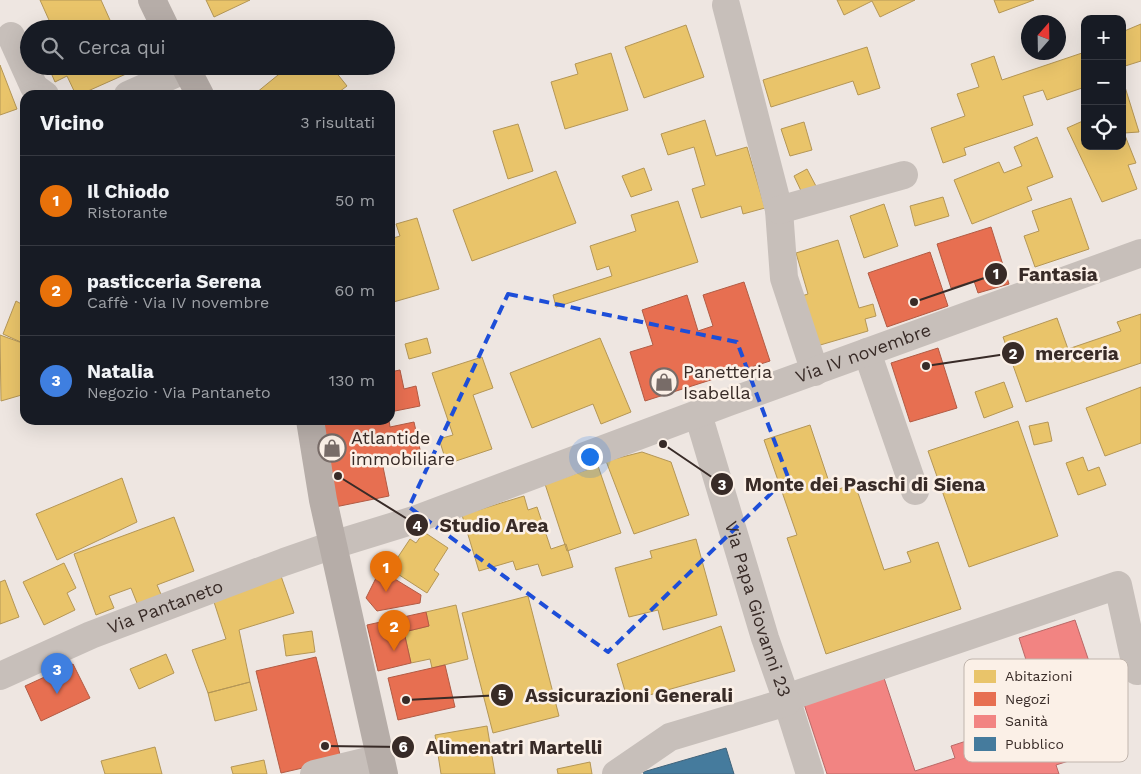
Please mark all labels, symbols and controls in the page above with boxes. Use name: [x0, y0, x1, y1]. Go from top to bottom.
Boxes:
north arrow: [1021, 15, 1066, 60]
map controls: [1081, 15, 1126, 150]
button: +: [1081, 15, 1126, 60]
search box: [20, 20, 395, 75]
icon: search: [38, 34, 66, 62]
text: Cerca qui: [78, 36, 166, 59]
button: −: [1081, 60, 1126, 105]
button: locate: [1081, 105, 1126, 150]
text: Vicino: [40, 110, 104, 135]
text: 3 risultati: [300, 113, 375, 132]
text: Il Chiodo: [87, 180, 169, 203]
text: 1: [53, 191, 59, 210]
text: 50 m: [335, 191, 375, 210]
text: Ristorante: [87, 203, 168, 222]
callout: Fantasia: [983, 257, 1108, 291]
text: Fantasia: [1018, 263, 1098, 286]
text: 1: [993, 265, 999, 283]
text: pasticceria Serena: [87, 270, 261, 293]
text: 2: [51, 281, 61, 300]
text: 60 m: [335, 281, 375, 300]
text: Caffè · Via IV novembre: [87, 293, 269, 312]
street label: Via IV novembre: [793, 319, 934, 387]
callout: merceria: [1000, 336, 1129, 370]
text: merceria: [1035, 342, 1119, 365]
text: 2: [1009, 345, 1018, 363]
text: Natalia: [87, 360, 154, 383]
place label: Panetteria Isabella: [683, 361, 772, 403]
shop icon: Panetteria Isabella: [649, 367, 679, 397]
text: 3: [51, 371, 61, 390]
text: 130 m: [329, 371, 375, 390]
text: Negozio · Via Pantaneto: [87, 383, 271, 402]
place label: Atlantide immobiliare: [351, 427, 455, 469]
shop icon: Atlantide immobiliare: [317, 433, 347, 463]
your location: [577, 444, 603, 470]
callout: Monte dei Paschi di Siena: [710, 467, 995, 501]
text: Monte dei Paschi di Siena: [745, 473, 985, 496]
text: 3: [718, 476, 727, 494]
callout: Studio Area: [404, 508, 559, 542]
text: Studio Area: [439, 514, 549, 537]
text: 4: [412, 517, 422, 535]
street label: Via Papa Giovanni 23: [721, 519, 796, 700]
pin: 1: [370, 551, 402, 592]
street label: Via Pantaneto: [104, 575, 226, 638]
pin: 2: [378, 610, 410, 651]
pin: 3: [41, 653, 73, 694]
legend: [964, 659, 1128, 762]
text: Abitazioni: [1005, 668, 1073, 684]
callout: Assicurazioni Generali: [490, 678, 743, 712]
text: Assicurazioni Generali: [525, 684, 733, 707]
text: 5: [498, 686, 507, 704]
text: Negozi: [1005, 691, 1050, 707]
text: Sanità: [1005, 713, 1048, 729]
callout: Alimenatri Martelli: [391, 730, 612, 764]
text: Alimenatri Martelli: [426, 736, 602, 759]
text: Pubblico: [1005, 736, 1064, 752]
text: 6: [398, 738, 408, 756]

